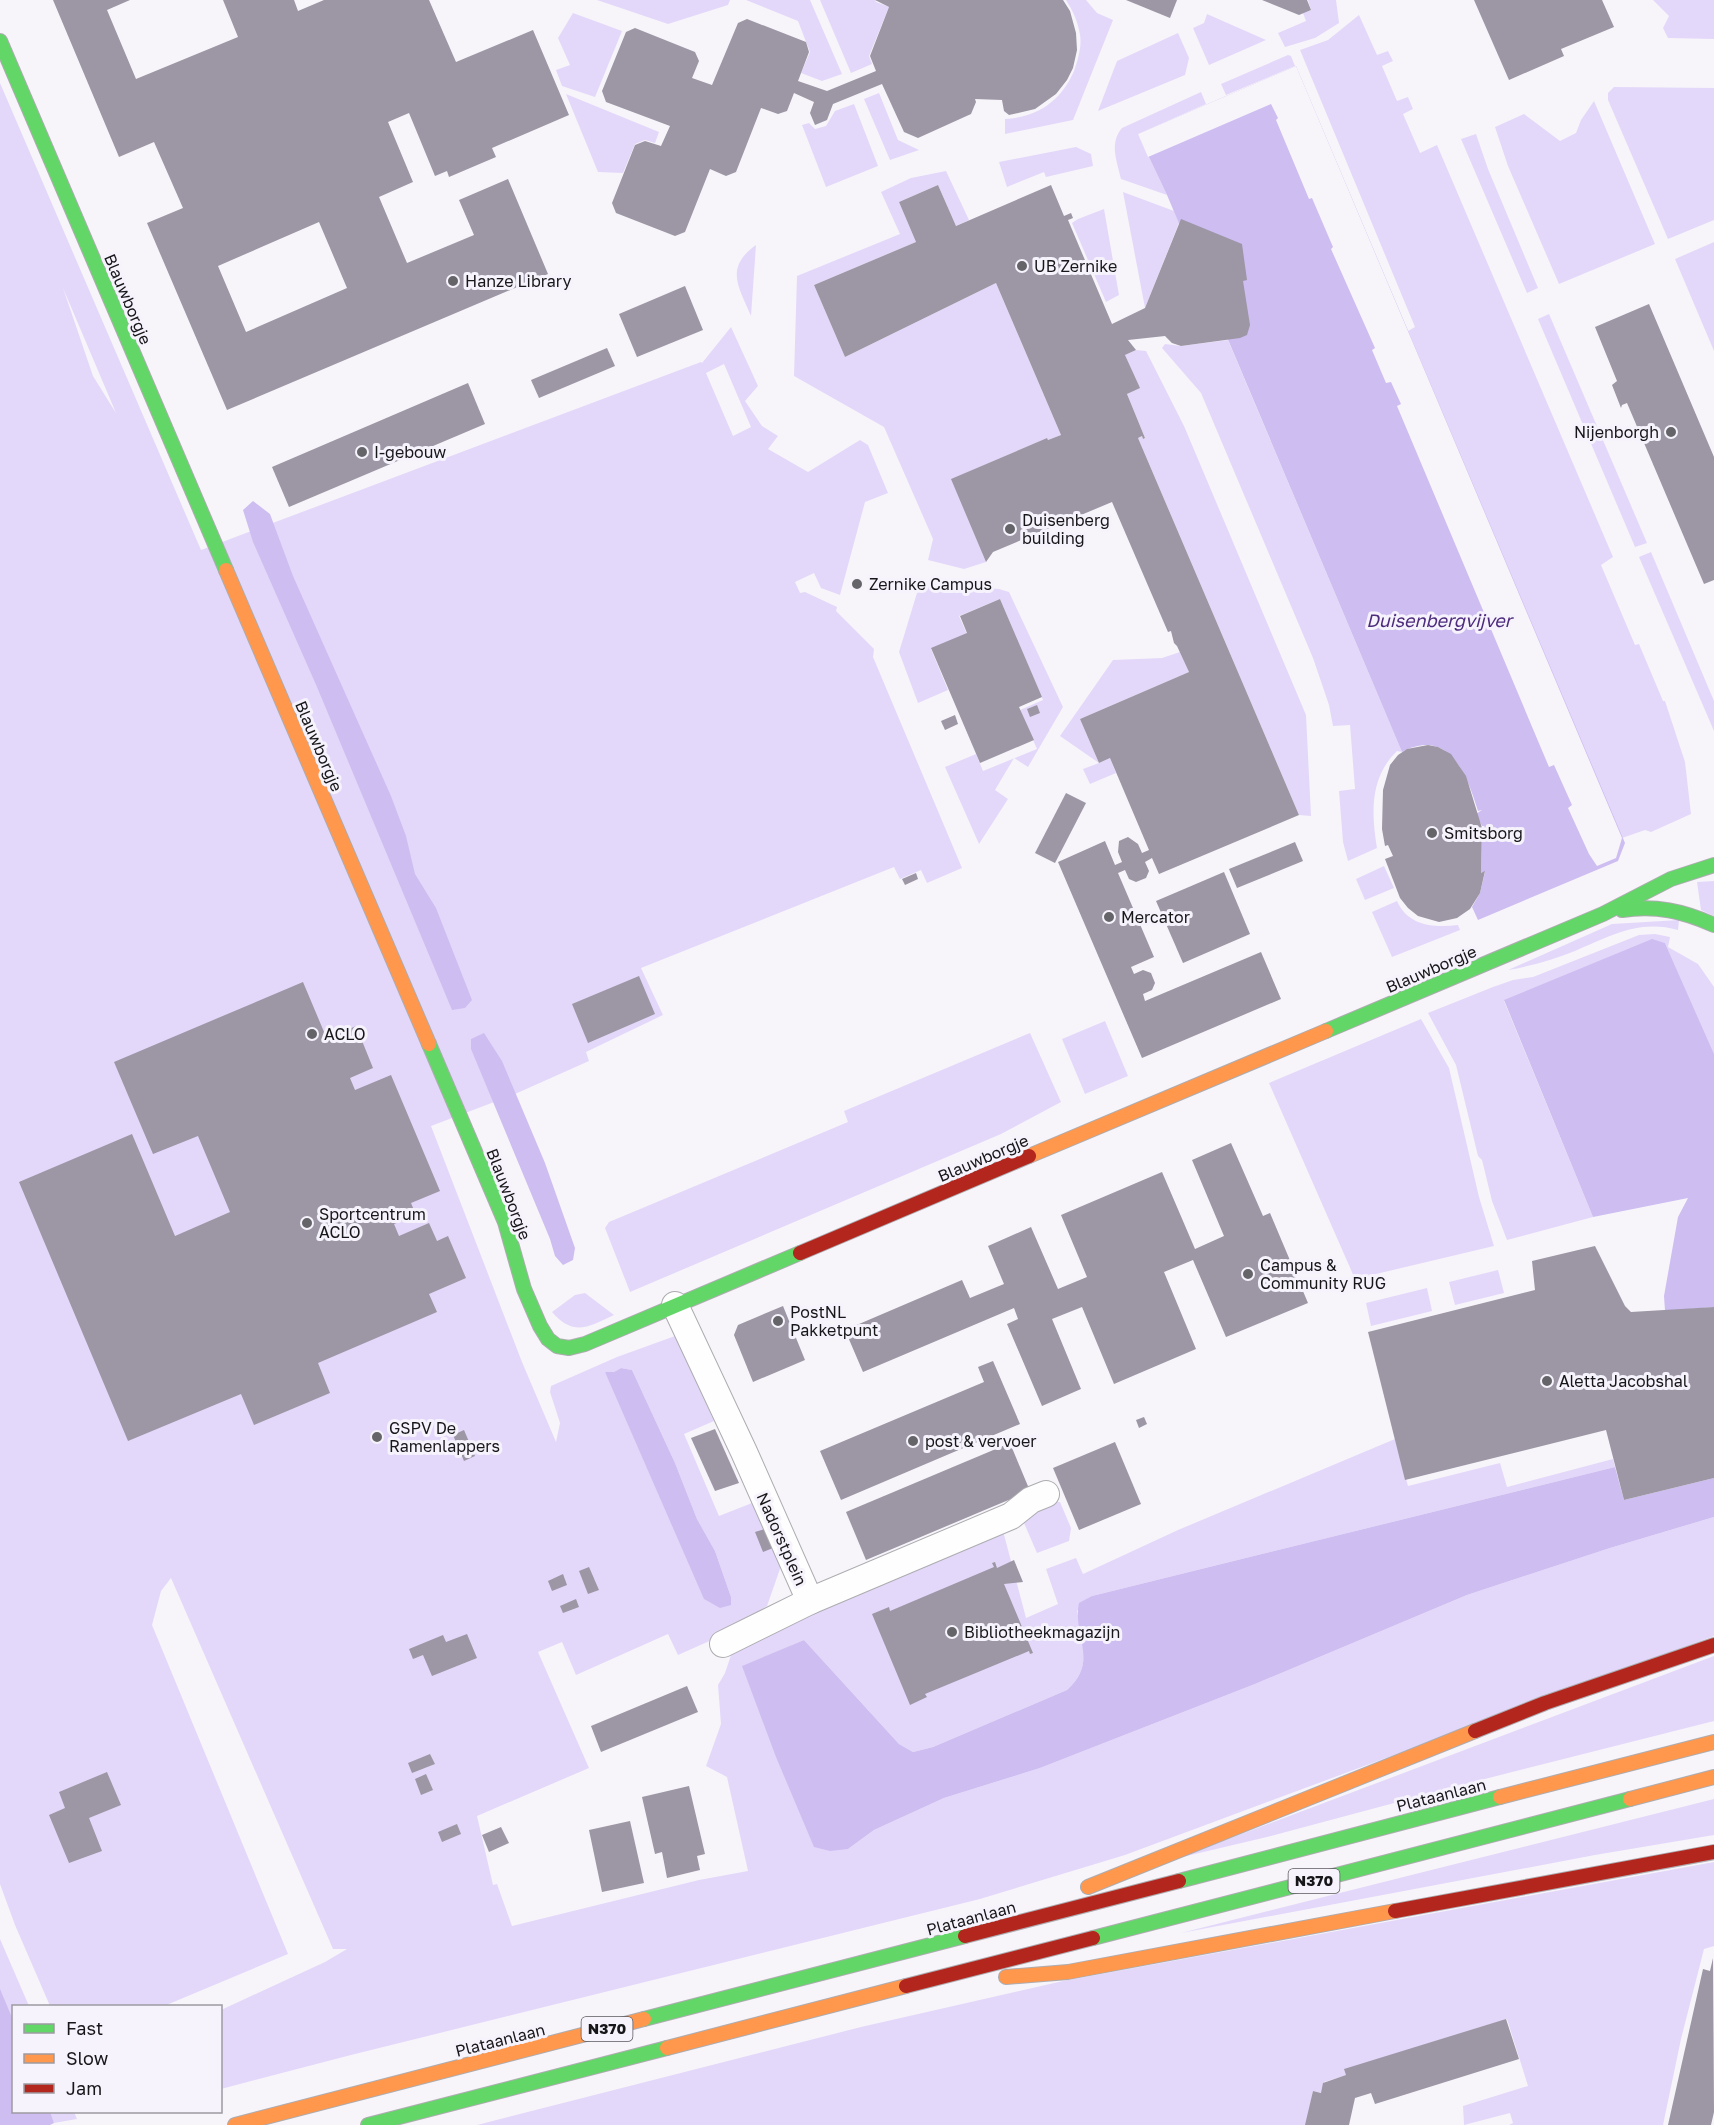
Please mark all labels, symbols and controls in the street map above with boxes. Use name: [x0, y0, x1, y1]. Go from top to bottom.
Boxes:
street label: Blauwborgje: [100, 251, 156, 347]
place label: UB Zernike: [1034, 256, 1117, 276]
marker: UB Zernike: [1015, 259, 1029, 273]
place label: Hanze Library: [465, 271, 572, 291]
marker: Hanze Library: [446, 274, 460, 288]
place label: Nijenborgh: [1574, 422, 1659, 442]
marker: Nijenborgh: [1664, 425, 1678, 439]
place label: I-gebouw: [374, 442, 446, 462]
marker: I-gebouw: [355, 445, 369, 459]
place label: Duisenberg building: [1022, 510, 1110, 548]
marker: Duisenberg building: [1003, 522, 1017, 536]
place label: Zernike Campus: [869, 574, 992, 594]
marker: Zernike Campus: [850, 577, 864, 591]
water label: Duisenbergvijver: [1366, 609, 1515, 631]
street label: Blauwborgje: [291, 698, 347, 794]
place label: Smitsborg: [1444, 823, 1523, 843]
marker: Smitsborg: [1425, 826, 1439, 840]
place label: Mercator: [1121, 907, 1190, 927]
marker: Mercator: [1102, 910, 1116, 924]
street label: Blauwborgje: [1383, 941, 1479, 997]
place label: ACLO: [324, 1024, 366, 1044]
marker: ACLO: [305, 1027, 319, 1041]
street label: Blauwborgje: [935, 1130, 1031, 1186]
street label: Blauwborgje: [482, 1145, 536, 1243]
place label: Sportcentrum ACLO: [319, 1204, 426, 1242]
marker: Sportcentrum ACLO: [300, 1216, 314, 1230]
place label: Campus & Community RUG: [1260, 1255, 1386, 1293]
marker: Campus & Community RUG: [1241, 1267, 1255, 1281]
place label: PostNL Pakketpunt: [790, 1302, 878, 1340]
marker: PostNL Pakketpunt: [771, 1314, 785, 1328]
place label: Aletta Jacobshal: [1559, 1371, 1688, 1391]
marker: Aletta Jacobshal: [1540, 1374, 1554, 1388]
place label: GSPV De Ramenlappers: [389, 1418, 500, 1456]
marker: GSPV De Ramenlappers: [370, 1430, 384, 1444]
place label: post & vervoer: [925, 1431, 1036, 1451]
marker: post & vervoer: [906, 1434, 920, 1448]
street label: Nadorstplein: [753, 1489, 811, 1589]
place label: Bibliotheekmagazijn: [964, 1622, 1120, 1642]
marker: Bibliotheekmagazijn: [945, 1625, 959, 1639]
street label: Plataanlaan: [1394, 1774, 1488, 1816]
road number: N370: [1288, 1869, 1340, 1893]
street label: Plataanlaan: [924, 1896, 1018, 1940]
legend: [12, 2005, 222, 2113]
text: Fast: [66, 2017, 103, 2039]
road number: N370: [582, 2017, 632, 2041]
street label: Plataanlaan: [453, 2019, 547, 2061]
text: Slow: [66, 2047, 109, 2069]
text: Jam: [66, 2077, 102, 2099]

